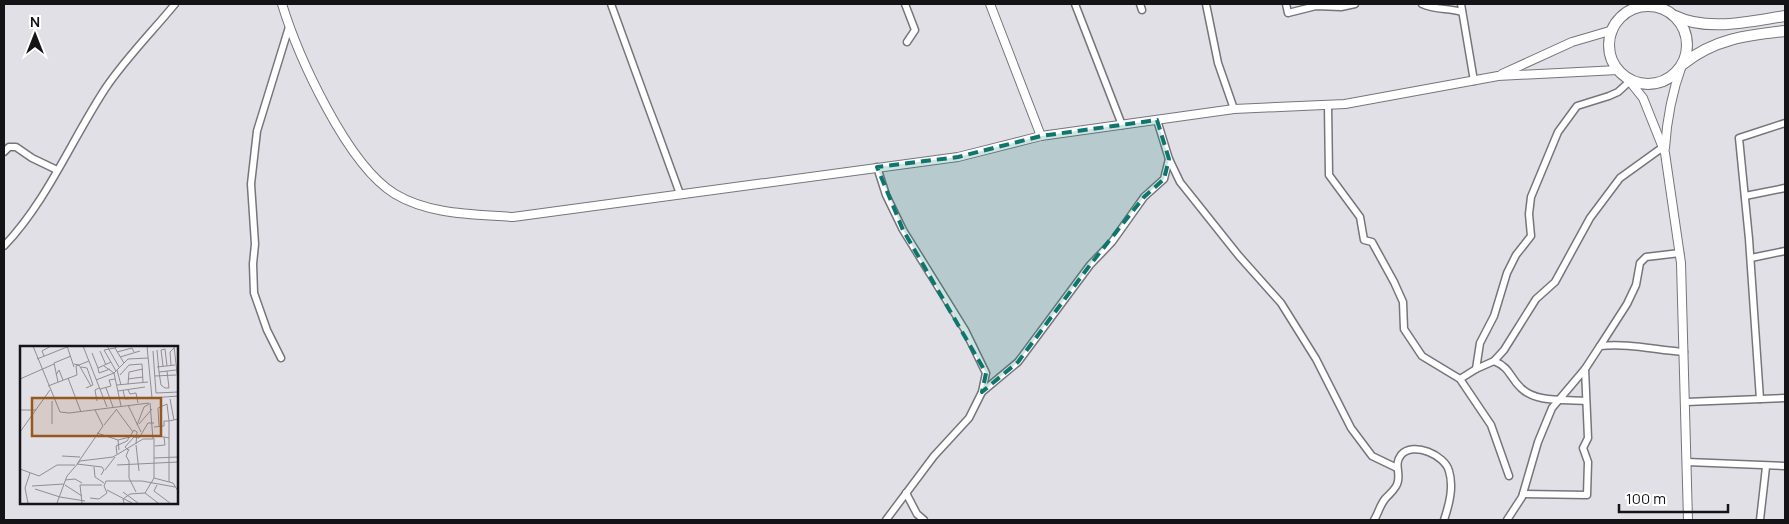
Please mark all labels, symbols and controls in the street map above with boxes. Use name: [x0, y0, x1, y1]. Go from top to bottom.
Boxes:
north arrow: [10, 10, 60, 60]
text: N: [30, 12, 40, 31]
inset map: [20, 346, 178, 504]
scale bar: [1619, 482, 1728, 514]
text: 100 m: [1626, 488, 1666, 509]

